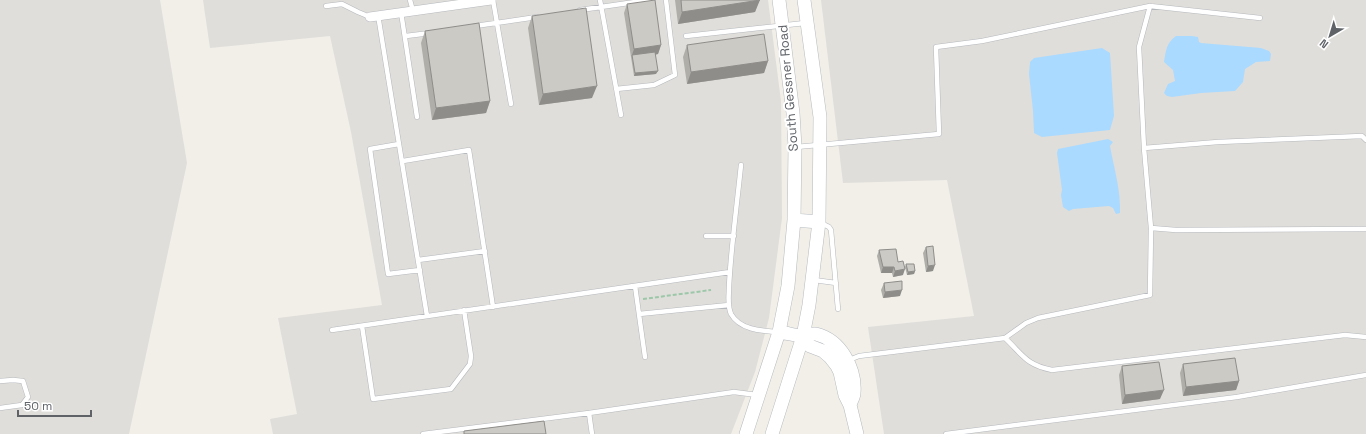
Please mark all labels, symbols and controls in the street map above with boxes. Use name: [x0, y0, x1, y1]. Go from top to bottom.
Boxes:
north arrow: [1310, 16, 1350, 56]
street label: South Gessner Road: [774, 24, 802, 152]
text: N: [1317, 36, 1331, 52]
scale bar: [18, 392, 91, 418]
text: 50 m: [24, 398, 52, 414]

